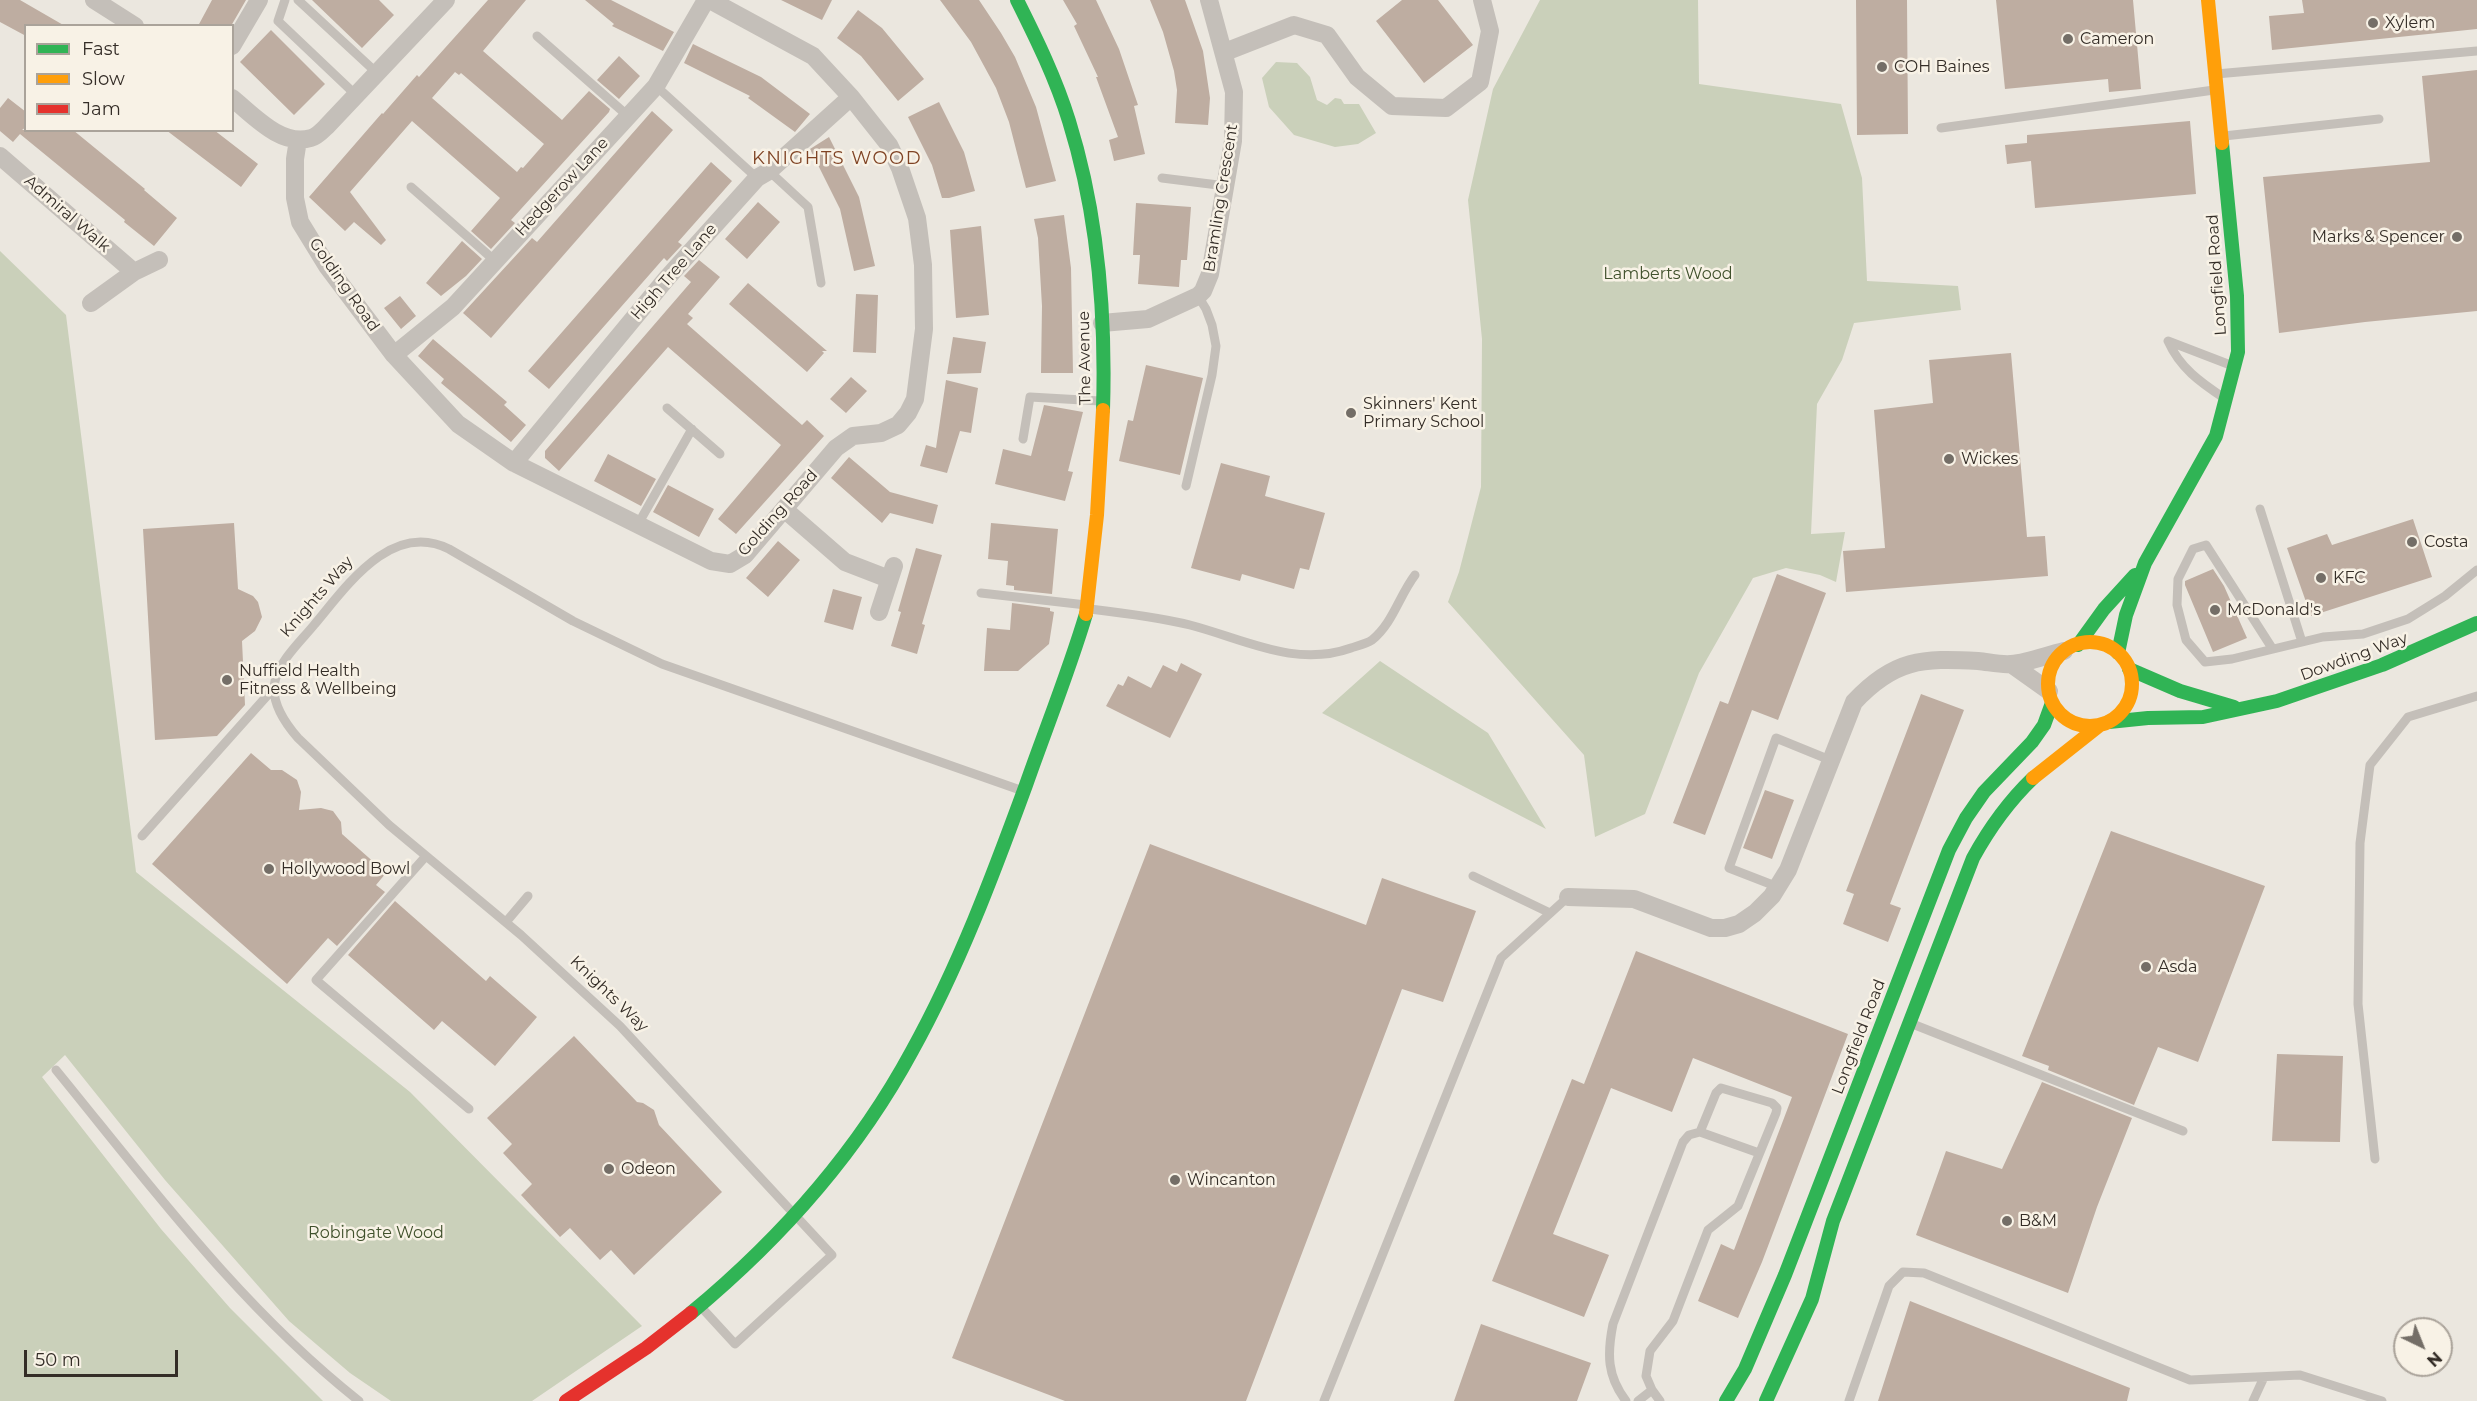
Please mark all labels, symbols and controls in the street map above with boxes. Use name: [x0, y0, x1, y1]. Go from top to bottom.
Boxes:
place label: Xylem: [2385, 13, 2435, 33]
marker: Xylem: [2366, 16, 2380, 30]
legend: [24, 24, 234, 132]
place label: Cameron: [2080, 29, 2154, 49]
marker: Cameron: [2061, 32, 2075, 46]
text: Fast: [82, 38, 120, 60]
place label: COH Baines: [1894, 57, 1990, 77]
marker: COH Baines: [1875, 60, 1889, 74]
text: Slow: [82, 68, 125, 90]
text: Jam: [82, 98, 121, 120]
street label: Bramling Crescent: [1200, 123, 1242, 273]
street label: Hedgerow Lane: [511, 134, 613, 240]
district label: KNIGHTS WOOD: [752, 148, 922, 170]
street label: Admiral Walk: [20, 172, 114, 256]
street label: Longfield Road: [2203, 214, 2231, 336]
street label: High Tree Lane: [627, 220, 721, 324]
place label: Marks & Spencer: [2312, 227, 2445, 247]
marker: Marks & Spencer: [2450, 230, 2464, 244]
street label: Golding Road: [305, 235, 383, 335]
park label: Lamberts Wood: [1603, 264, 1733, 284]
street label: The Avenue: [1075, 311, 1095, 405]
place label: Skinners' Kent Primary School: [1363, 394, 1484, 432]
marker: Skinners' Kent Primary School: [1344, 406, 1358, 420]
place label: Wickes: [1961, 449, 2018, 469]
marker: Wickes: [1942, 452, 1956, 466]
street label: Golding Road: [734, 466, 822, 560]
place label: Costa: [2424, 532, 2468, 552]
marker: Costa: [2405, 535, 2419, 549]
street label: Knights Way: [277, 552, 357, 642]
place label: KFC: [2333, 568, 2366, 588]
marker: KFC: [2314, 571, 2328, 585]
place label: McDonald's: [2227, 600, 2321, 620]
marker: McDonald's: [2208, 603, 2222, 617]
street label: Dowding Way: [2298, 629, 2410, 685]
place label: Nuffield Health Fitness & Wellbeing: [239, 661, 397, 699]
marker: Nuffield Health Fitness & Wellbeing: [220, 673, 234, 687]
place label: Hollywood Bowl: [281, 859, 410, 879]
marker: Hollywood Bowl: [262, 862, 276, 876]
street label: Knights Way: [566, 952, 652, 1036]
place label: Asda: [2158, 957, 2197, 977]
marker: Asda: [2139, 960, 2153, 974]
street label: Longfield Road: [1828, 977, 1890, 1097]
place label: Odeon: [621, 1159, 676, 1179]
marker: Odeon: [602, 1162, 616, 1176]
place label: Wincanton: [1187, 1170, 1276, 1190]
marker: Wincanton: [1168, 1173, 1182, 1187]
place label: B&M: [2019, 1211, 2057, 1231]
marker: B&M: [2000, 1214, 2014, 1228]
park label: Robingate Wood: [308, 1223, 444, 1243]
north arrow: [2393, 1317, 2453, 1377]
scale bar: [27, 1338, 182, 1376]
text: N: [2423, 1348, 2445, 1370]
text: 50 m: [35, 1349, 81, 1371]

